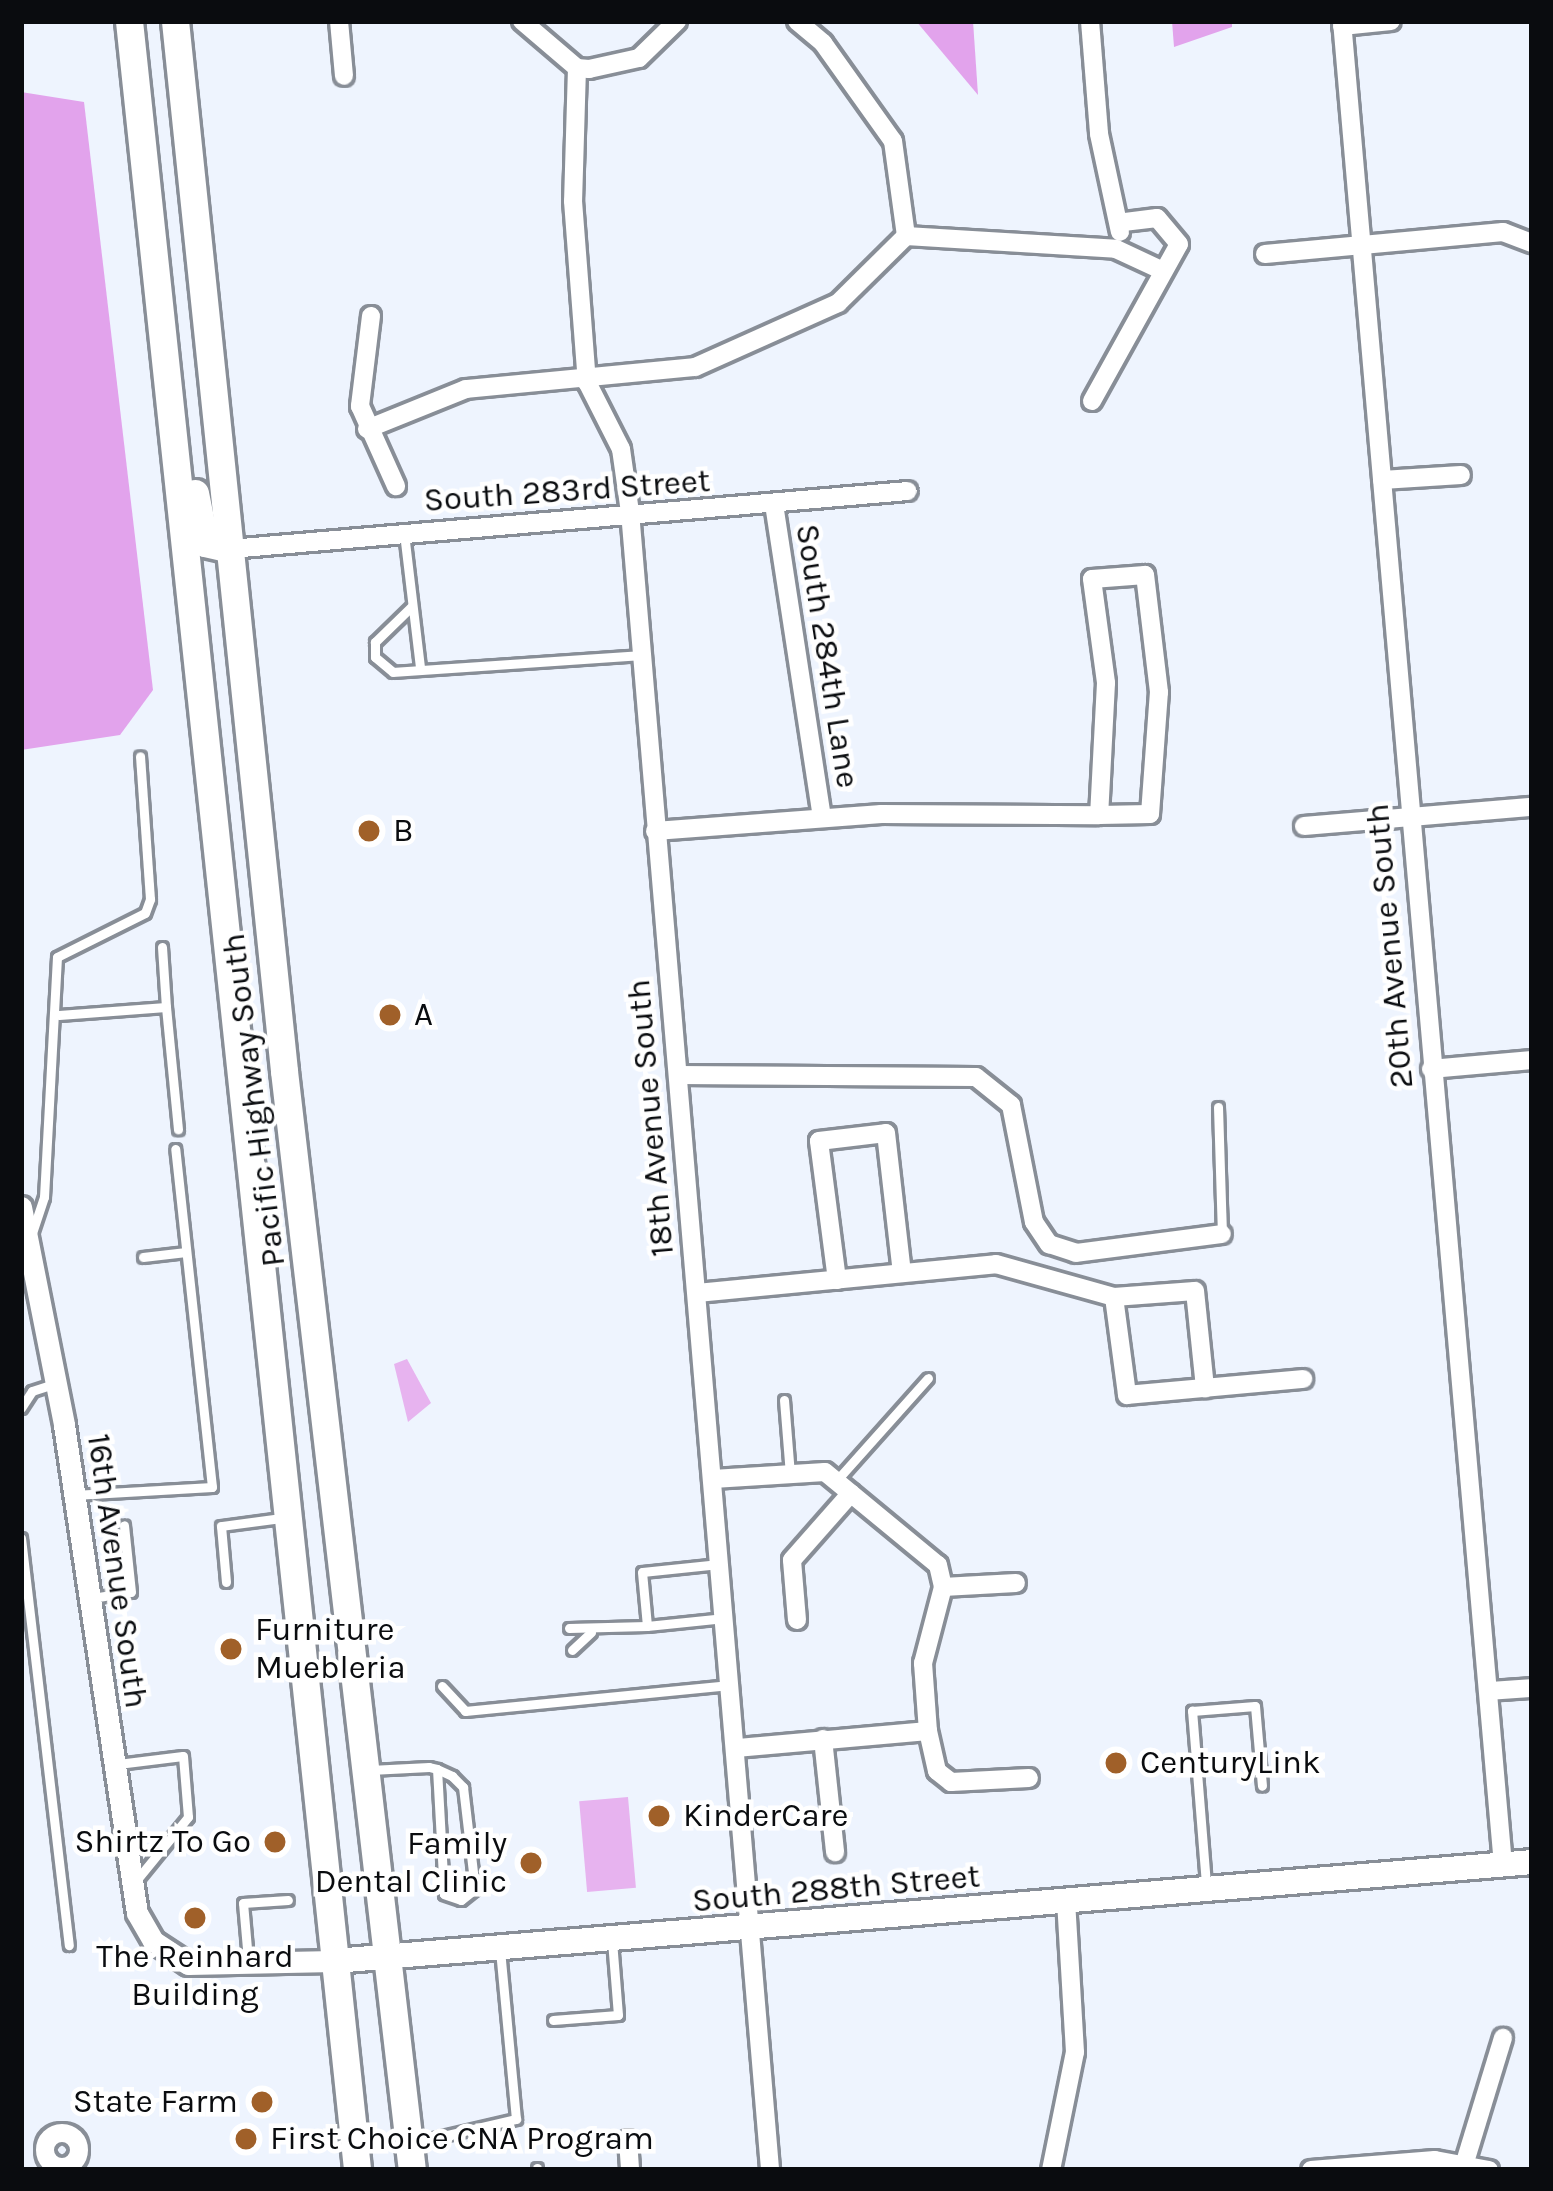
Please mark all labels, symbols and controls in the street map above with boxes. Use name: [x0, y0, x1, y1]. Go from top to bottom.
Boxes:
street label: South 283rd Street: [423, 461, 711, 521]
street label: South 284th Lane: [787, 521, 867, 791]
street label: 20th Avenue South: [1358, 802, 1422, 1090]
place label: B: [393, 811, 414, 851]
marker: B: [356, 818, 382, 844]
street label: Pacific Highway South: [214, 931, 294, 1269]
street label: 18th Avenue South: [619, 978, 683, 1258]
place label: A: [414, 995, 433, 1035]
marker: A: [377, 1002, 403, 1028]
street label: 16th Avenue South: [78, 1431, 156, 1711]
place label: Furniture Muebleria: [255, 1610, 406, 1688]
marker: Furniture Muebleria: [218, 1636, 244, 1662]
place label: CenturyLink: [1140, 1743, 1321, 1783]
marker: CenturyLink: [1103, 1750, 1129, 1776]
place label: KinderCare: [683, 1796, 848, 1836]
marker: KinderCare: [646, 1803, 672, 1829]
place label: Shirtz To Go: [74, 1822, 251, 1862]
place label: Family Dental Clinic: [315, 1824, 507, 1902]
marker: Shirtz To Go: [262, 1829, 288, 1855]
marker: Family Dental Clinic: [518, 1850, 544, 1876]
street label: South 288th Street: [691, 1857, 981, 1921]
marker: The Reinhard Building: [182, 1905, 208, 1931]
place label: The Reinhard Building: [96, 1937, 294, 2015]
place label: State Farm: [73, 2082, 238, 2122]
marker: State Farm: [249, 2089, 275, 2115]
place label: First Choice CNA Program: [270, 2119, 654, 2159]
marker: First Choice CNA Program: [233, 2126, 259, 2152]

